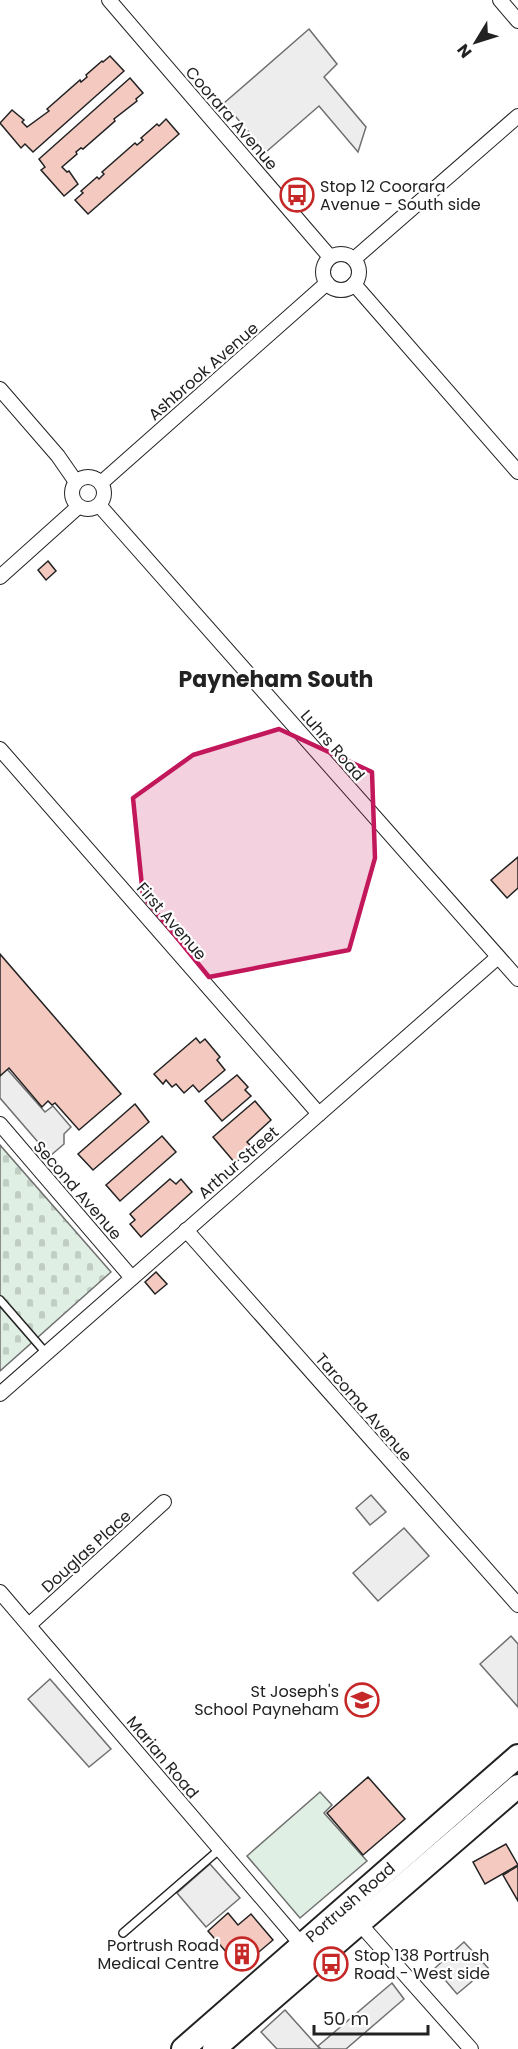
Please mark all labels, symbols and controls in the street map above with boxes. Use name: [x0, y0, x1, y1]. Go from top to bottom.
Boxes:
north arrow: [446, 12, 506, 72]
text: N: [452, 39, 477, 63]
street label: Coorara Avenue: [180, 61, 283, 175]
place label: Stop 12 Coorara Avenue - South side: [320, 175, 481, 216]
bus stop icon: Stop 12 Coorara Avenue - South side: [279, 177, 315, 213]
street label: Ashbrook Avenue: [143, 317, 263, 426]
district label: Payneham South: [179, 664, 373, 695]
street label: Luhrs Road: [295, 705, 370, 786]
street label: First Avenue: [131, 877, 212, 965]
street label: Arthur Street: [193, 1121, 284, 1204]
street label: Second Avenue: [28, 1136, 127, 1245]
street label: Tarcoma Avenue: [310, 1348, 417, 1467]
street label: Douglas Place: [36, 1505, 136, 1598]
place label: St Joseph's School Payneham: [194, 1680, 339, 1721]
school or university icon: St Joseph's School Payneham: [344, 1682, 380, 1718]
street label: Marian Road: [121, 1711, 204, 1804]
street label: Portrush Road: [301, 1857, 400, 1948]
place label: Portrush Road Medical Centre: [98, 1934, 219, 1975]
building icon: Portrush Road Medical Centre: [224, 1936, 260, 1972]
place label: Stop 138 Portrush Road - West side: [354, 1944, 490, 1985]
bus stop icon: Stop 138 Portrush Road - West side: [313, 1946, 349, 1982]
scale bar: [314, 1998, 428, 2036]
text: 50 m: [323, 2006, 369, 2031]

